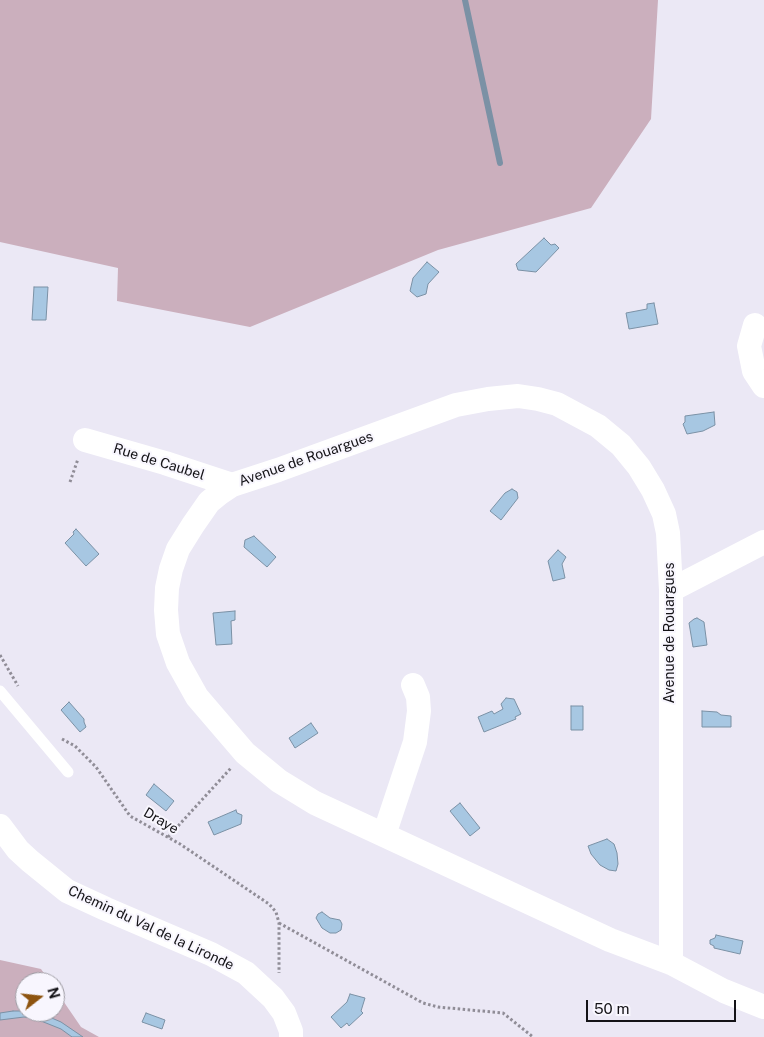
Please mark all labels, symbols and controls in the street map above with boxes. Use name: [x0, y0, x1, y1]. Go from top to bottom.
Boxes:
street label: Avenue de Rouargues: [237, 428, 375, 490]
street label: Rue de Caubel: [111, 440, 207, 484]
street label: Avenue de Rouargues: [662, 562, 678, 704]
street label: Draye: [140, 804, 182, 838]
street label: Chemin du Val de la Lironde: [65, 882, 237, 974]
north arrow: [15, 972, 65, 1022]
text: N: [44, 986, 63, 1001]
scale bar: [589, 990, 739, 1022]
text: 50 m: [594, 1000, 629, 1017]

